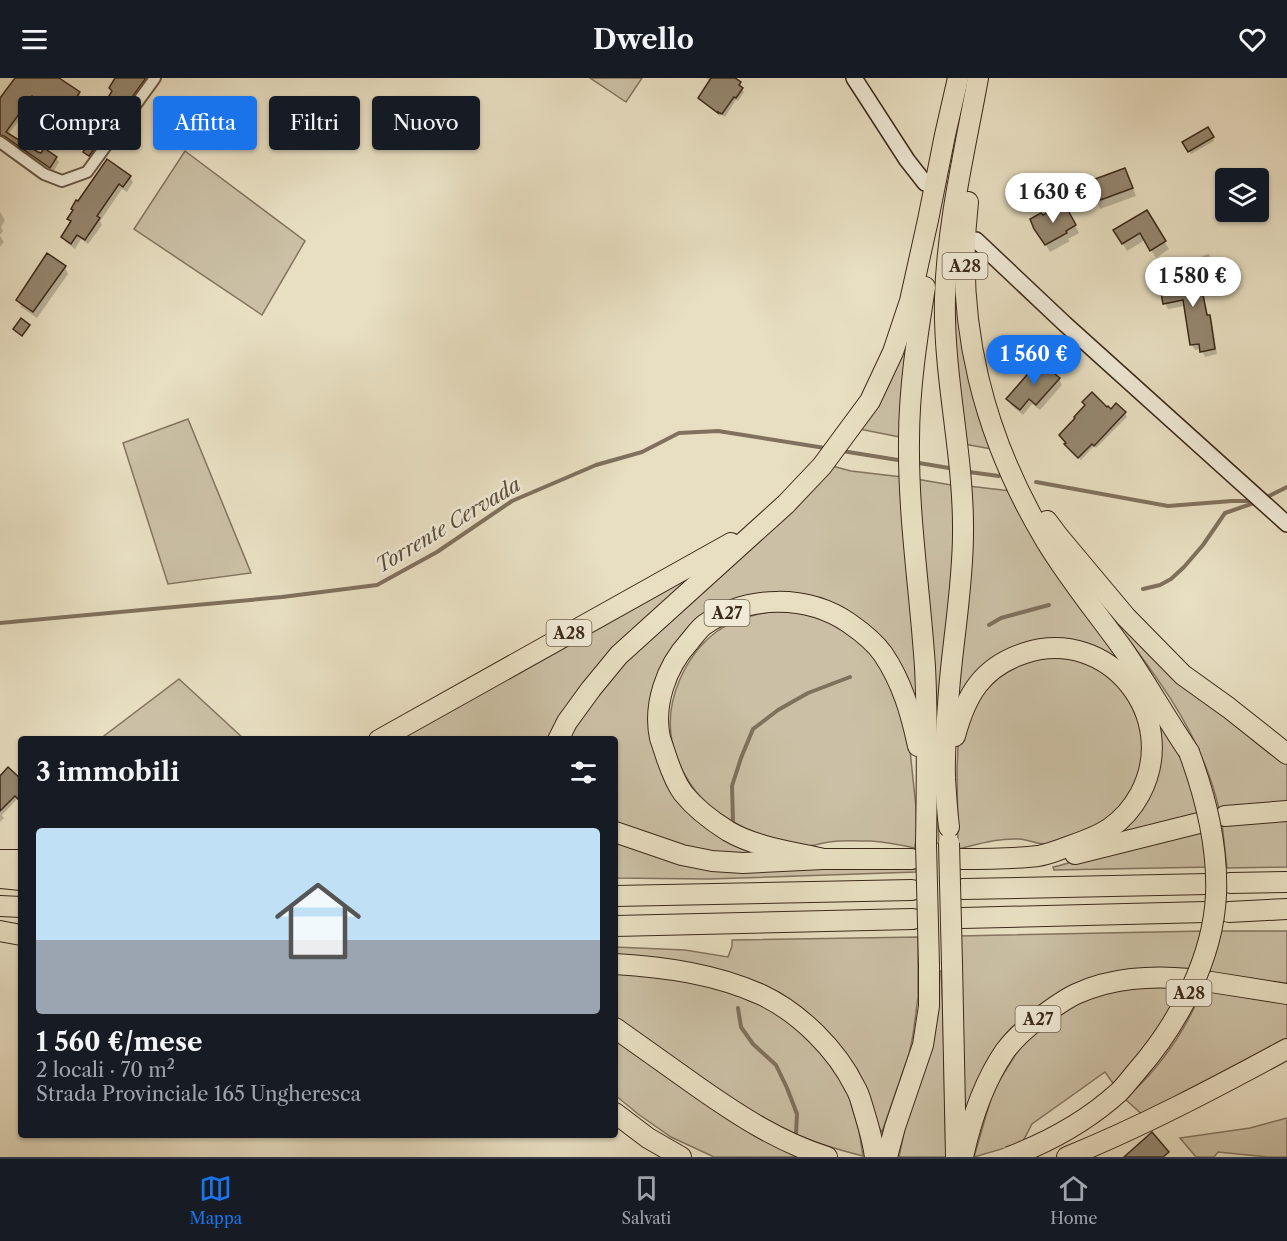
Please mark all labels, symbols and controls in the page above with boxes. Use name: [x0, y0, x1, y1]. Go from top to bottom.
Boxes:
icon: menu: [18, 23, 51, 56]
text: Dwello: [593, 23, 694, 56]
icon: heart: [1236, 23, 1269, 56]
chip: Compra: [18, 96, 141, 150]
chip: Affitta: [153, 96, 257, 150]
chip: Filtri: [269, 96, 360, 150]
chip: Nuovo: [372, 96, 480, 150]
map controls: [1215, 168, 1269, 222]
button: layers: [1215, 168, 1269, 222]
pin: 1 630 €: [998, 173, 1108, 224]
text: 1 630 €: [1019, 180, 1087, 204]
road number: A28: [942, 253, 988, 279]
pin: 1 580 €: [1138, 257, 1248, 308]
text: 1 580 €: [1159, 264, 1227, 288]
pin: 1 560 €: [979, 335, 1089, 386]
text: 1 560 €: [1000, 342, 1068, 366]
water label: Torrente Cervada: [371, 472, 525, 578]
road number: A27: [704, 600, 750, 626]
road number: A28: [546, 620, 592, 646]
text: 3 immobili: [36, 756, 179, 788]
icon: filters: [567, 756, 600, 789]
icon: home: [264, 867, 372, 975]
road number: A28: [1166, 980, 1212, 1006]
road number: A27: [1016, 1006, 1060, 1032]
text: 1 560 €/mese: [36, 1026, 202, 1058]
text: 2 locali · 70 m²: [36, 1058, 175, 1082]
text: Strada Provinciale 165 Ungheresca: [36, 1082, 361, 1106]
tab: Mappa: [190, 1172, 242, 1228]
tab: Salvati: [621, 1172, 671, 1228]
tab: Home: [1050, 1172, 1097, 1228]

